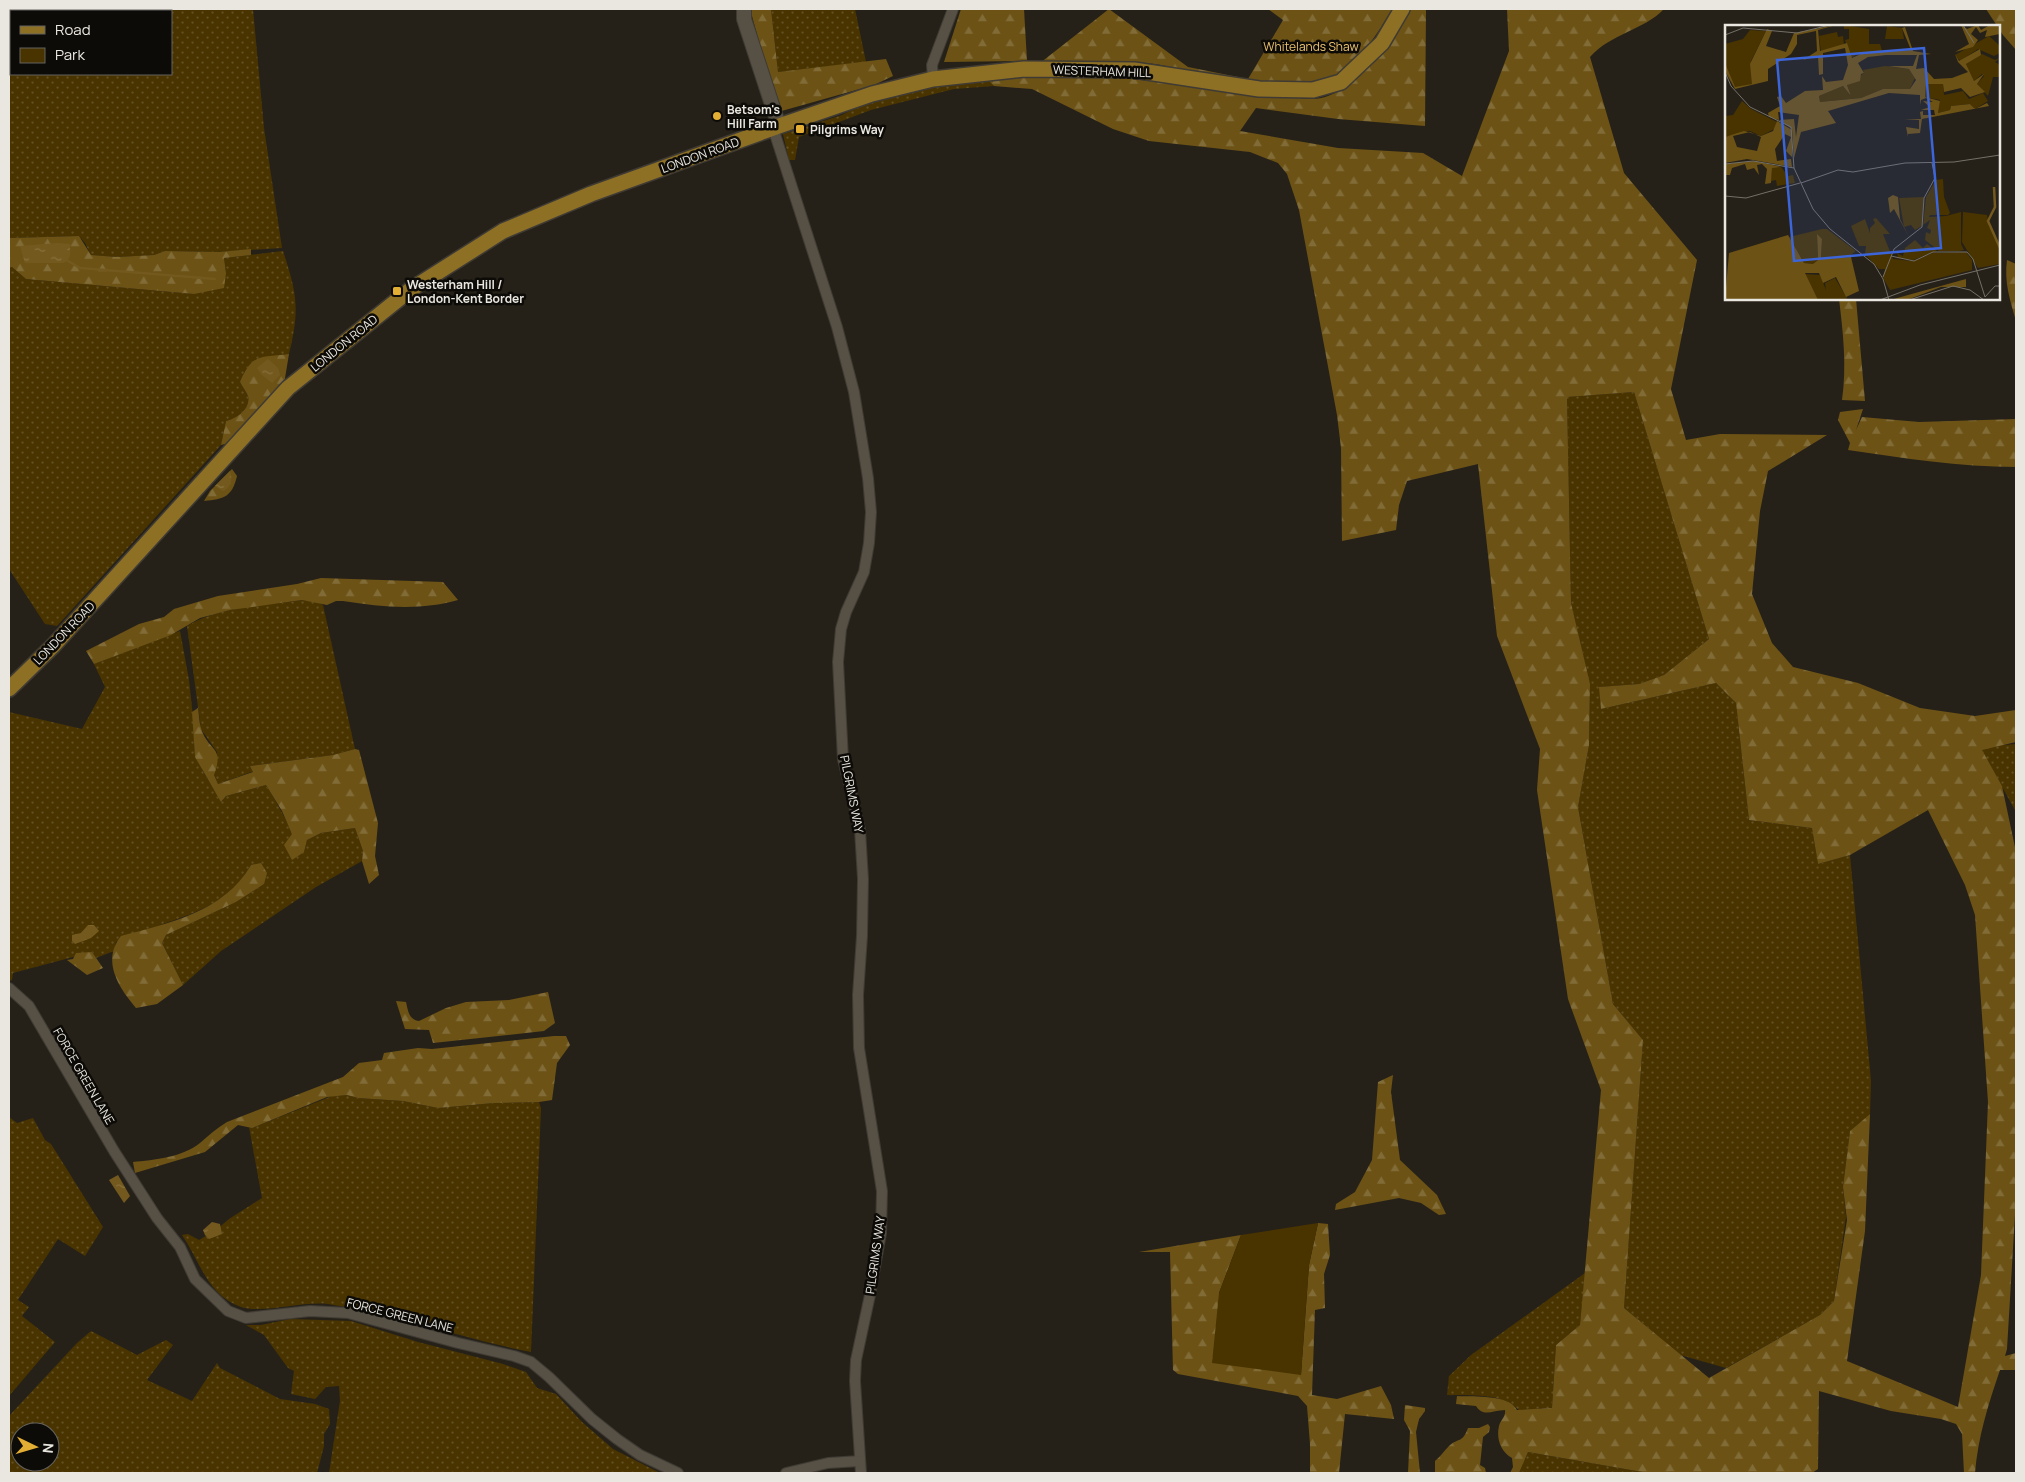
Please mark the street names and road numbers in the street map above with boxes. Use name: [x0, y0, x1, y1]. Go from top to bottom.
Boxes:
street label: WESTERHAM HILL: [1053, 61, 1151, 81]
street label: LONDON ROAD: [659, 133, 741, 177]
street label: LONDON ROAD: [307, 311, 381, 375]
street label: LONDON ROAD: [29, 598, 99, 668]
street label: PILGRIMS WAY: [836, 754, 868, 835]
street label: FORCE GREEN LANE: [49, 1025, 119, 1128]
street label: PILGRIMS WAY: [861, 1215, 889, 1295]
street label: FORCE GREEN LANE: [345, 1294, 455, 1336]

